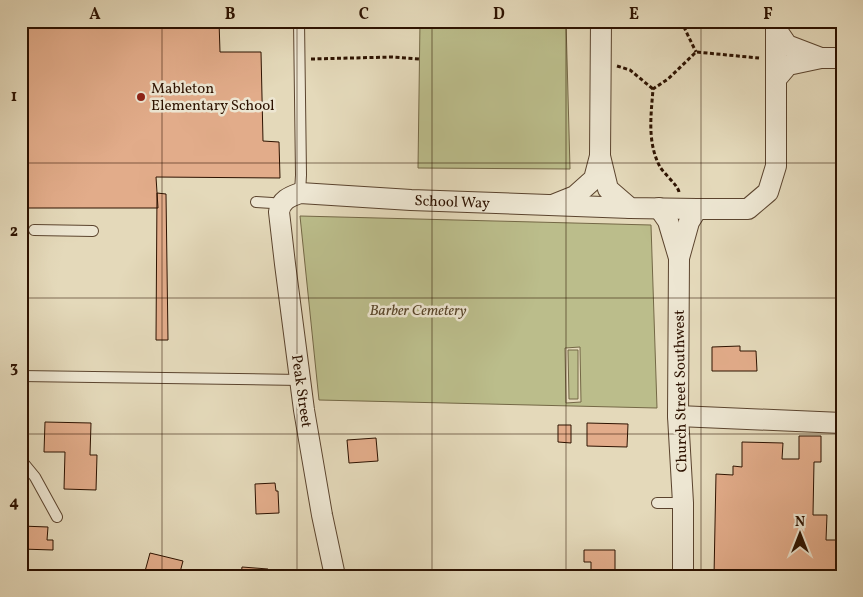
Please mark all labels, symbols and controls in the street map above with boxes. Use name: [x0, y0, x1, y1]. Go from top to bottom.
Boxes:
text: A: [89, 4, 101, 26]
text: B: [225, 4, 236, 26]
text: C: [359, 4, 369, 26]
text: D: [493, 4, 505, 26]
text: E: [629, 4, 639, 26]
text: F: [763, 4, 773, 26]
place label: Mableton Elementary School: [151, 79, 274, 117]
text: 1: [11, 86, 17, 108]
marker: Mableton Elementary School: [135, 91, 147, 103]
street label: School Way: [414, 191, 490, 215]
text: 2: [10, 221, 18, 243]
park label: Barber Cemetery: [370, 301, 467, 322]
street label: Church Street Southwest: [670, 309, 693, 472]
street label: Peak Street: [285, 353, 316, 429]
text: 3: [10, 357, 18, 379]
text: 4: [9, 492, 19, 514]
north arrow: [776, 510, 826, 560]
text: N: [795, 513, 805, 532]

